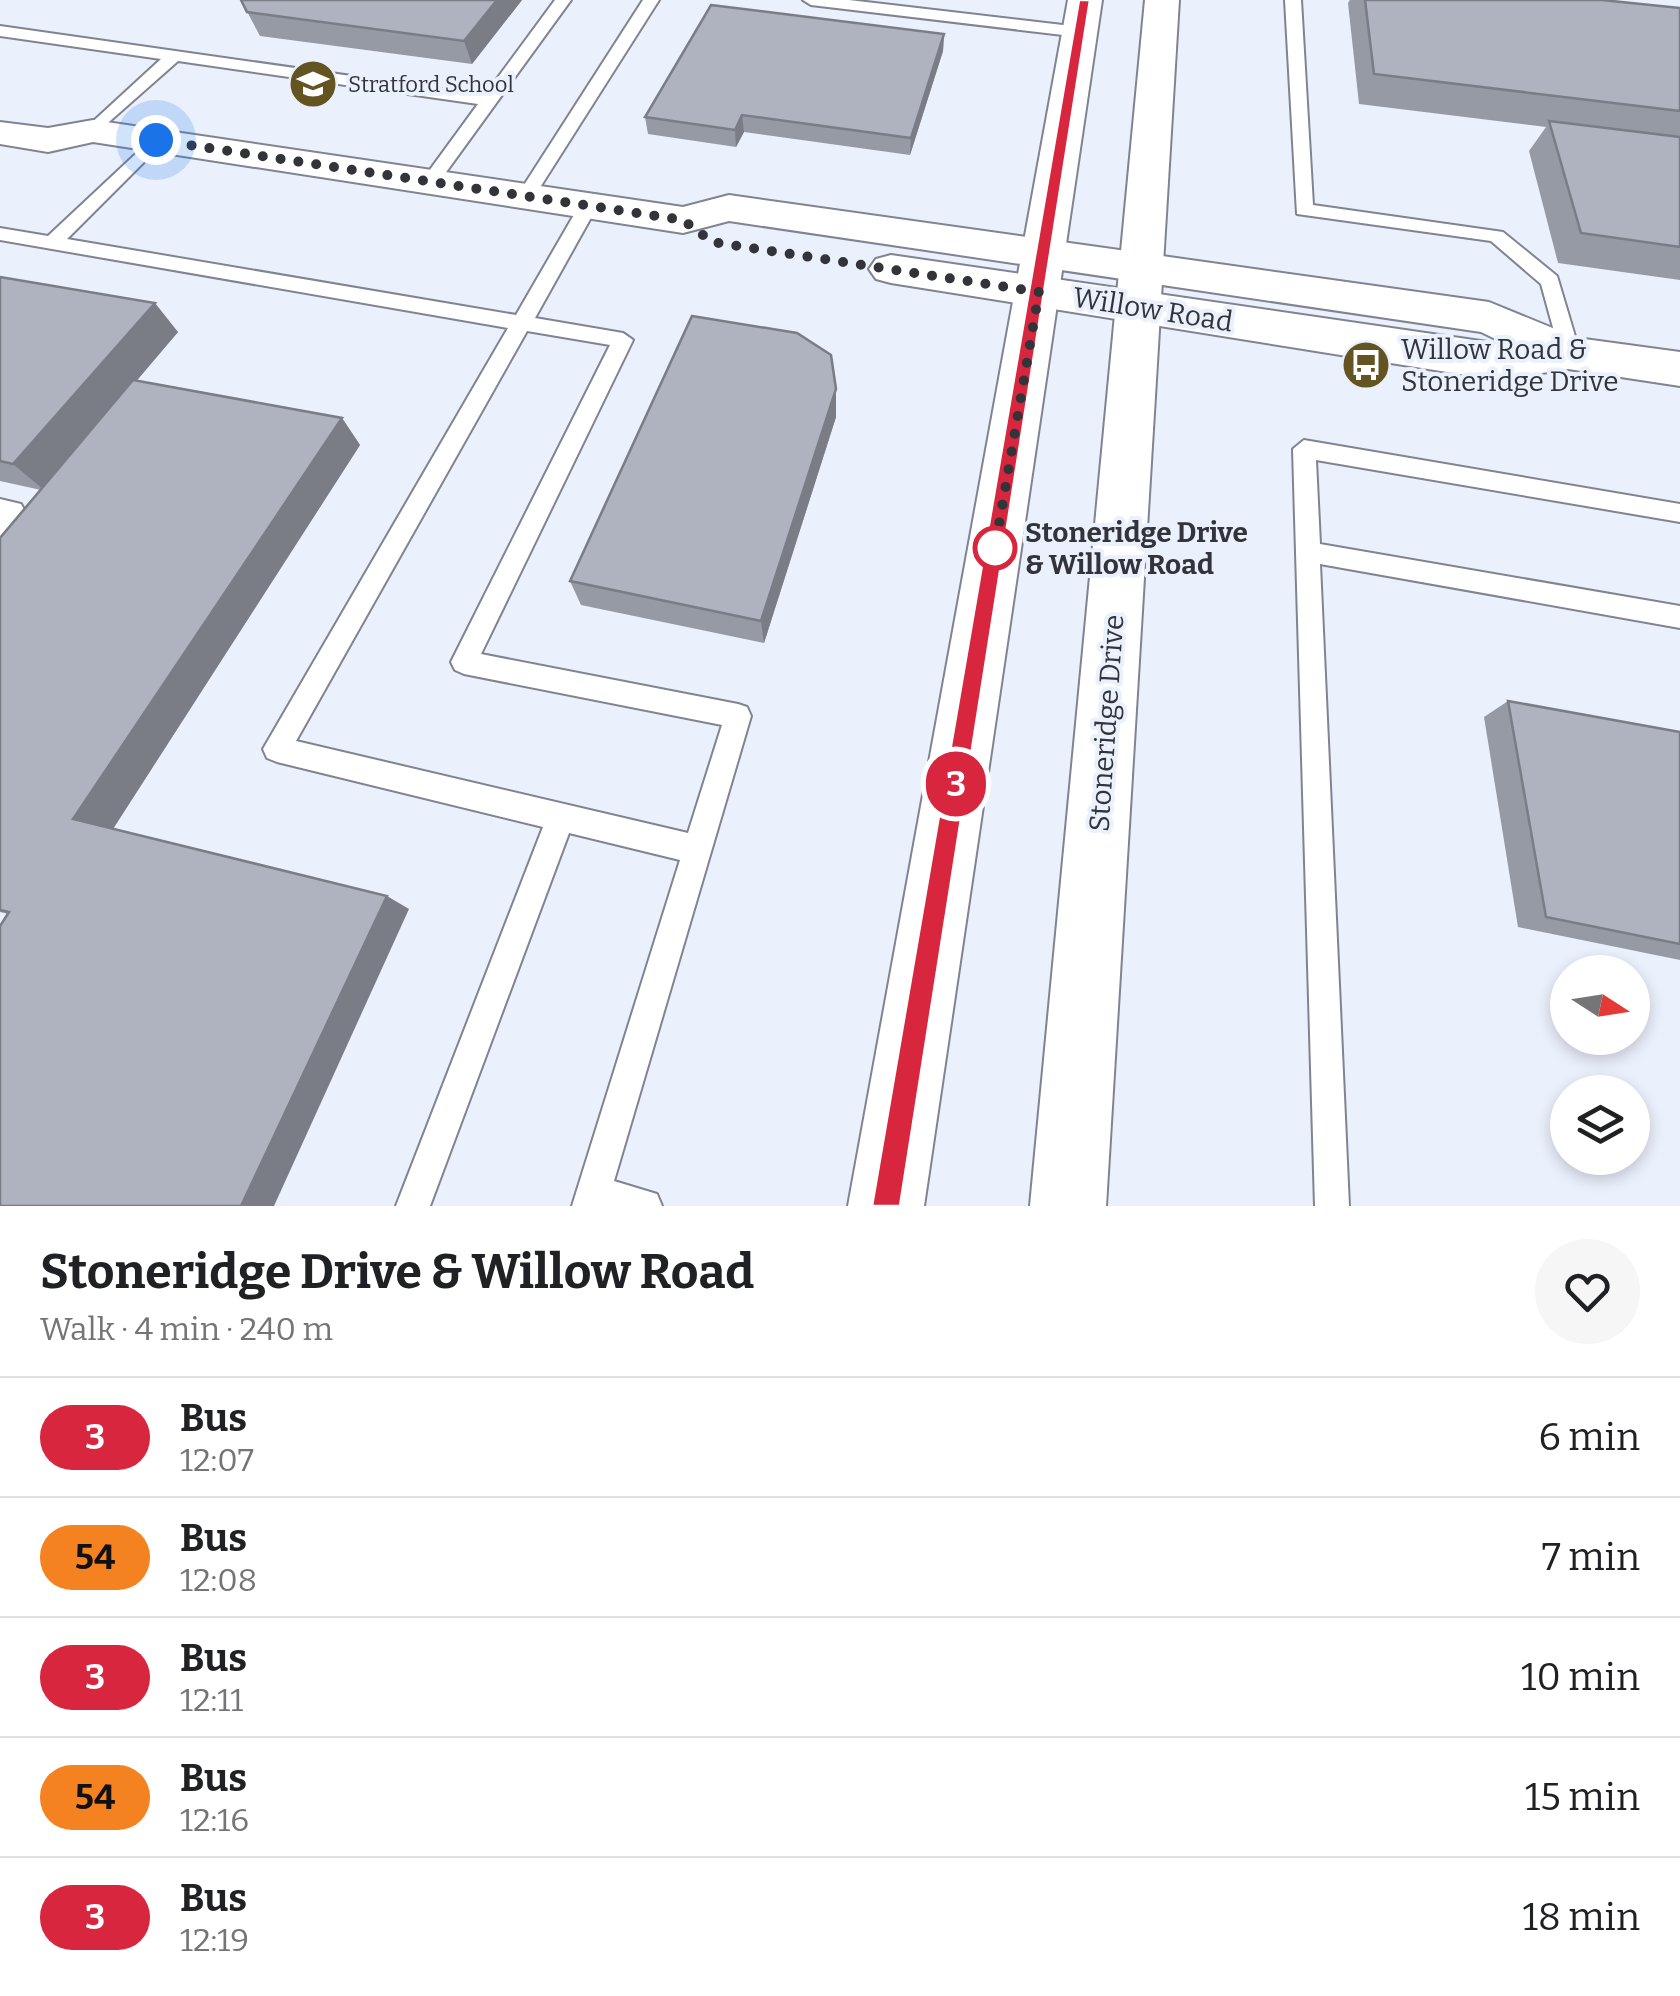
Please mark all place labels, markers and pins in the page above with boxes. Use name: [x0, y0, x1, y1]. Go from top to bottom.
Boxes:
school or university icon: Stratford School: [287, 58, 339, 110]
place label: Stratford School: [348, 71, 514, 98]
place label: Willow Road & Stoneridge Drive: [1401, 333, 1619, 398]
bus stop icon: Willow Road & Stoneridge Drive: [1340, 339, 1392, 391]
place label: Stoneridge Drive & Willow Road: [1025, 516, 1248, 581]
marker: Stoneridge Drive & Willow Road: [974, 527, 1016, 569]

